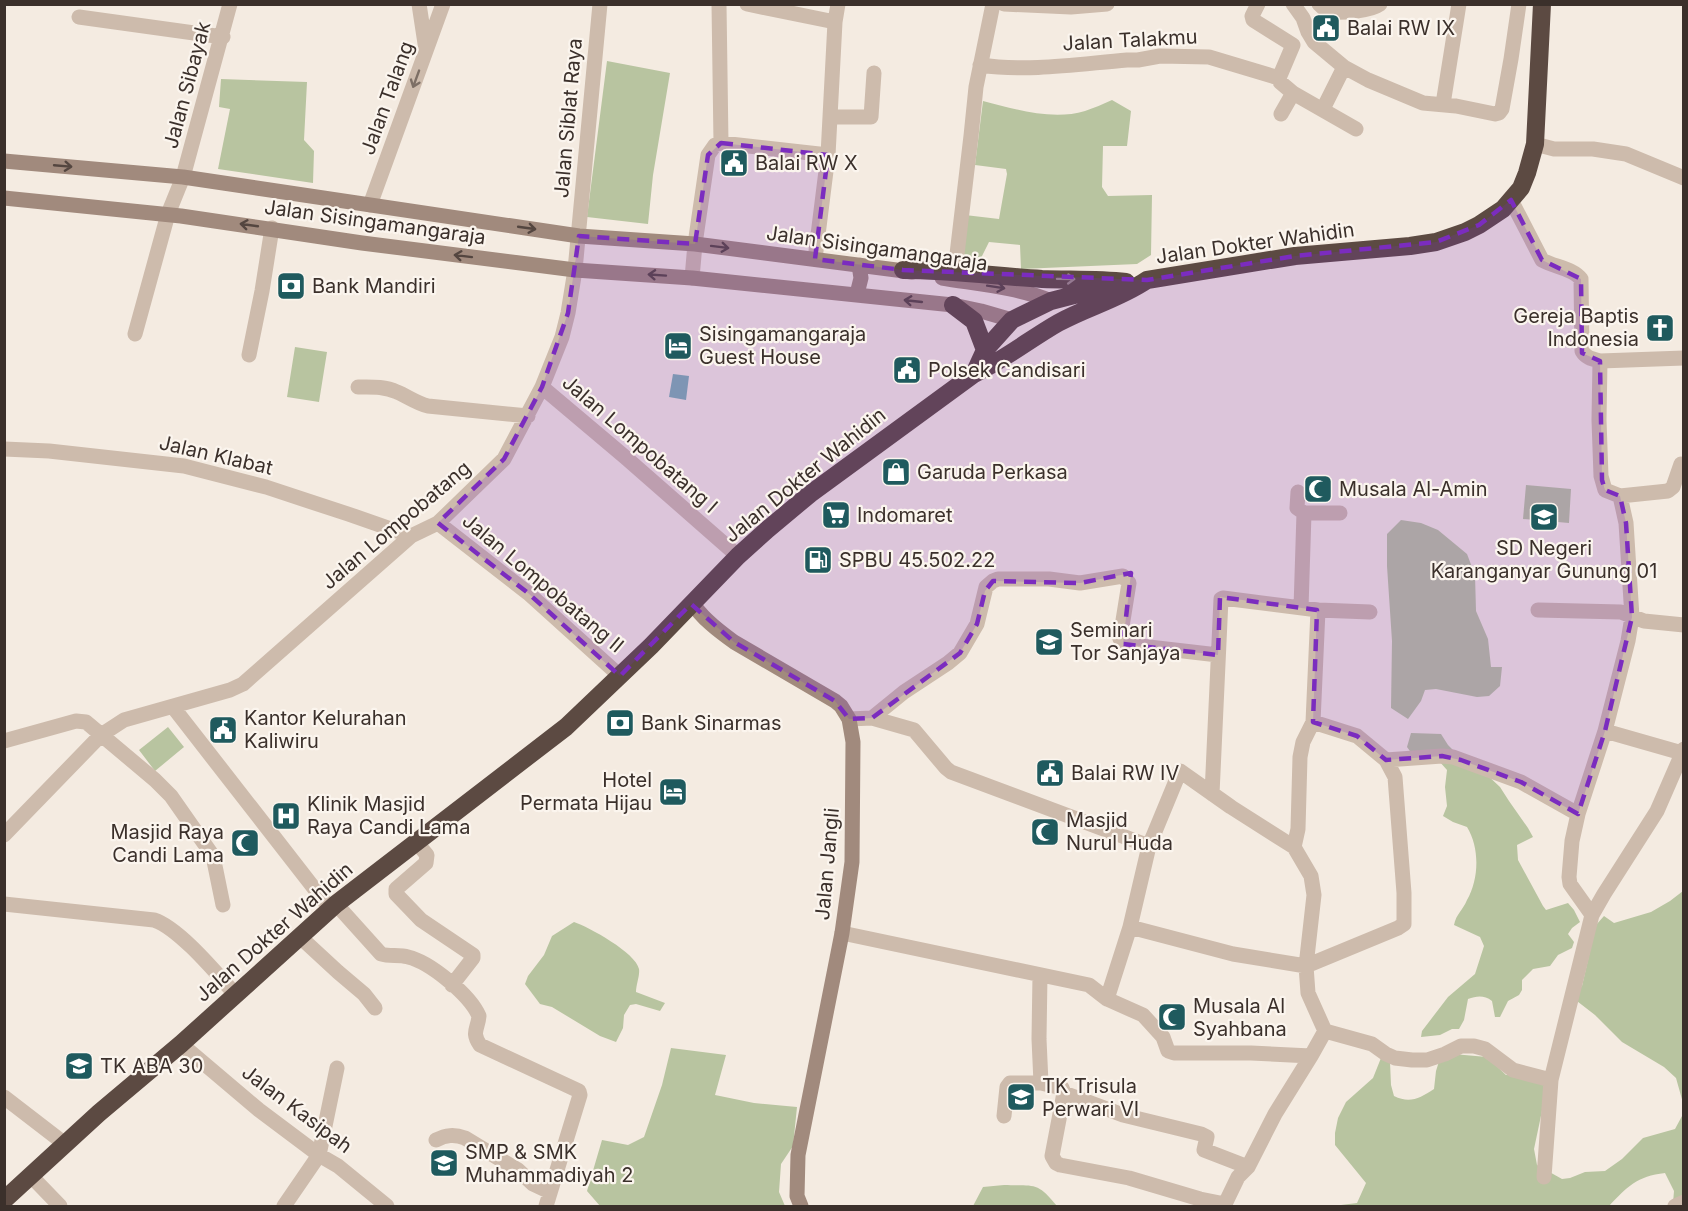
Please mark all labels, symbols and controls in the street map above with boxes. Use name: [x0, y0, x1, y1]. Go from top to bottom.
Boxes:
public building icon: Balai RW IX: [1310, 12, 1342, 44]
place label: Balai RW IX: [1347, 16, 1455, 40]
street label: Jalan Sibayak: [159, 19, 215, 151]
street label: Jalan Talakmu: [1062, 24, 1198, 56]
street label: Jalan Siblat Raya: [549, 37, 587, 199]
street label: Jalan Talang: [355, 38, 419, 158]
one-way arrow: [410, 69, 421, 88]
public building icon: Balai RW X: [718, 147, 750, 179]
place label: Balai RW X: [755, 151, 858, 175]
one-way arrow: [52, 161, 72, 172]
street label: Jalan Sisingamangaraja: [263, 195, 487, 249]
street label: Jalan Dokter Wahidin: [1154, 217, 1356, 269]
one-way arrow: [239, 220, 259, 231]
street label: Jalan Sisingamangaraja: [765, 221, 989, 275]
one-way arrow: [516, 223, 536, 234]
one-way arrow: [710, 242, 730, 253]
one-way arrow: [453, 250, 473, 261]
bank icon: Bank Mandiri: [275, 270, 307, 302]
one-way arrow: [647, 270, 667, 281]
one-way arrow: [1056, 273, 1076, 285]
place label: Bank Mandiri: [312, 274, 436, 298]
one-way arrow: [986, 282, 1006, 293]
one-way arrow: [904, 295, 924, 306]
place label: Gereja Baptis Indonesia: [1513, 304, 1639, 351]
church icon: Gereja Baptis Indonesia: [1644, 312, 1676, 344]
place label: Sisingamangaraja Guest House: [699, 322, 866, 369]
hotel icon: Sisingamangaraja Guest House: [662, 330, 694, 362]
public building icon: Polsek Candisari: [891, 354, 923, 386]
place label: Polsek Candisari: [928, 358, 1086, 382]
street label: Jalan Lompobatang I: [557, 370, 723, 518]
street label: Jalan Dokter Wahidin: [720, 403, 890, 547]
street label: Jalan Klabat: [157, 430, 276, 480]
street label: Jalan Lompobatang: [317, 456, 475, 594]
shop icon: Garuda Perkasa: [880, 456, 912, 488]
place label: Garuda Perkasa: [917, 460, 1068, 484]
mosque icon: Musala Al-Amin: [1302, 473, 1334, 505]
place label: Musala Al-Amin: [1339, 477, 1488, 501]
supermarket icon: Indomaret: [820, 499, 852, 531]
school or university icon: SD Negeri Karanganyar Gunung 01: [1528, 501, 1560, 533]
place label: Indomaret: [857, 503, 953, 527]
street label: Jalan Lompobatang II: [457, 508, 629, 658]
place label: SD Negeri Karanganyar Gunung 01: [1431, 536, 1657, 583]
fuel station icon: SPBU 45.502.22: [802, 544, 834, 576]
place label: SPBU 45.502.22: [839, 548, 995, 572]
place label: Seminari Tor Sanjaya: [1070, 618, 1181, 665]
school or university icon: Seminari Tor Sanjaya: [1033, 626, 1065, 658]
place label: Kantor Kelurahan Kaliwiru: [244, 706, 407, 753]
bank icon: Bank Sinarmas: [604, 707, 636, 739]
place label: Bank Sinarmas: [641, 711, 782, 735]
public building icon: Kantor Kelurahan Kaliwiru: [207, 714, 239, 746]
public building icon: Balai RW IV: [1034, 757, 1066, 789]
place label: Balai RW IV: [1071, 761, 1179, 785]
place label: Hotel Permata Hijau: [520, 768, 652, 815]
hotel icon: Hotel Permata Hijau: [657, 776, 689, 808]
place label: Klinik Masjid Raya Candi Lama: [307, 792, 470, 839]
hospital icon: Klinik Masjid Raya Candi Lama: [270, 800, 302, 832]
street label: Jalan Jangli: [810, 807, 844, 921]
place label: Masjid Nurul Huda: [1066, 808, 1173, 855]
mosque icon: Masjid Nurul Huda: [1029, 816, 1061, 848]
place label: Masjid Raya Candi Lama: [111, 820, 224, 867]
mosque icon: Masjid Raya Candi Lama: [229, 827, 261, 859]
street label: Jalan Dokter Wahidin: [191, 857, 357, 1007]
place label: Musala Al Syahbana: [1193, 994, 1287, 1041]
mosque icon: Musala Al Syahbana: [1156, 1001, 1188, 1033]
school or university icon: TK ABA 30: [63, 1050, 95, 1082]
place label: TK ABA 30: [100, 1054, 203, 1078]
street label: Jalan Kasipah: [237, 1060, 357, 1158]
place label: TK Trisula Perwari VI: [1042, 1074, 1139, 1121]
school or university icon: TK Trisula Perwari VI: [1005, 1081, 1037, 1113]
place label: SMP & SMK Muhammadiyah 2: [465, 1140, 633, 1187]
school or university icon: SMP & SMK Muhammadiyah 2: [428, 1147, 460, 1179]

